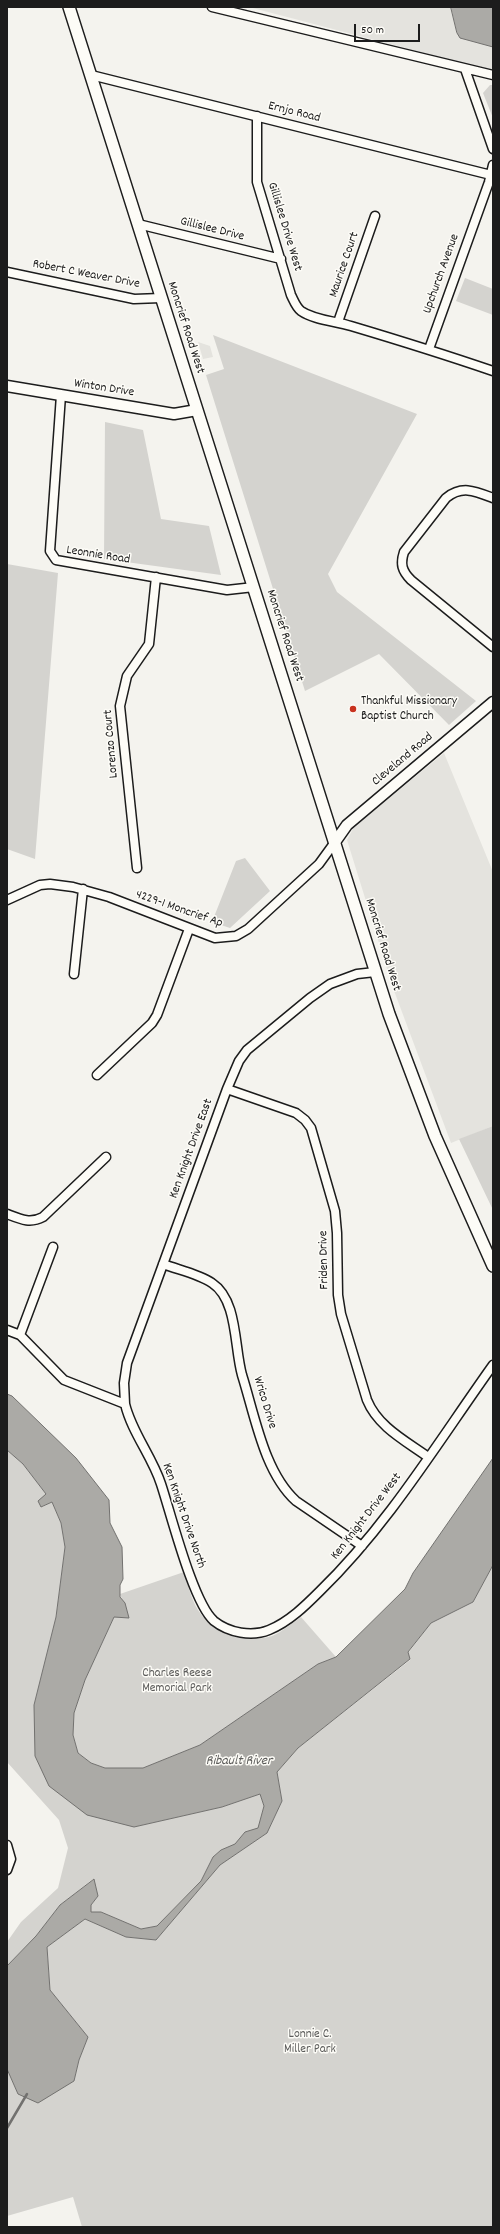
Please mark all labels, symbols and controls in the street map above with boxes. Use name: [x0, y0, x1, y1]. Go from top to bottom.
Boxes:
scale bar: [356, 16, 422, 42]
text: 50 m: [361, 22, 384, 39]
street label: Ernjo Road: [266, 99, 322, 127]
street label: Gillislee Drive West: [263, 181, 305, 273]
street label: Gillislee Drive: [178, 215, 246, 245]
street label: Maurice Court: [327, 230, 363, 300]
street label: Upchurch Avenue: [420, 232, 464, 316]
street label: Robert C Weaver Drive: [31, 257, 141, 293]
street label: Moncrief Road West: [163, 280, 207, 376]
street label: Winton Drive: [73, 377, 135, 401]
street label: Leonnie Road: [65, 543, 131, 569]
street label: Moncrief Road West: [262, 588, 306, 684]
place label: Thankful Missionary Baptist Church: [361, 694, 457, 725]
marker: Thankful Missionary Baptist Church: [348, 704, 358, 714]
street label: Lorenzo Court: [101, 709, 123, 779]
street label: Cleveland Road: [369, 730, 437, 790]
street label: 4229-1 Moncrief Ap: [133, 888, 225, 932]
street label: Moncrief Road West: [361, 897, 403, 993]
street label: Ken Knight Drive East: [167, 1097, 217, 1201]
street label: Friden Drive: [317, 1230, 333, 1290]
street label: Wrico Drive: [249, 1375, 279, 1431]
street label: Ken Knight Drive North: [158, 1461, 208, 1571]
street label: Ken Knight Drive West: [328, 1470, 406, 1564]
park label: Charles Reese Memorial Park: [142, 1666, 212, 1697]
water label: Ribault River: [206, 1754, 272, 1770]
park label: Lonnie C. Miller Park: [284, 2027, 336, 2058]

